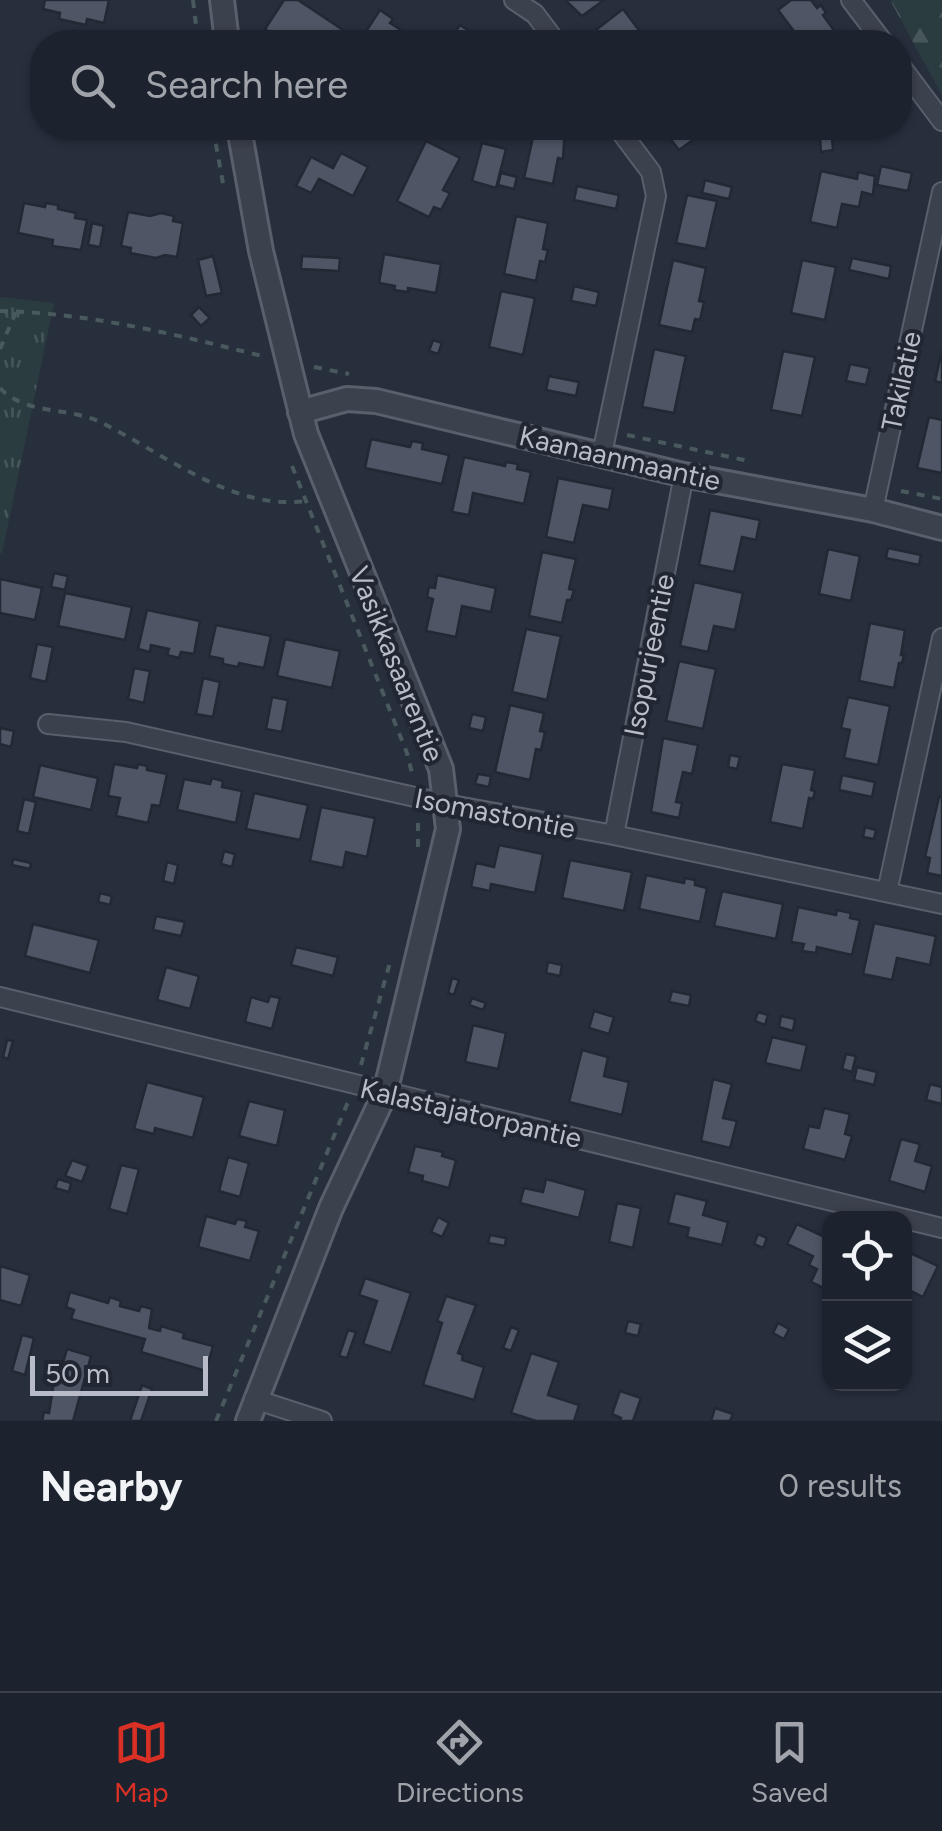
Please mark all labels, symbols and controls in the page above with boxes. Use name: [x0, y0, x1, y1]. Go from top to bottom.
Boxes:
search box: [30, 30, 912, 140]
icon: search: [65, 58, 120, 113]
text: Search here: [145, 62, 348, 108]
street label: Takilatie: [874, 328, 928, 434]
street label: Kaanaanmaantie: [516, 418, 724, 498]
street label: Vasikkasaarentie: [342, 561, 452, 767]
street label: Isopurjeentie: [617, 571, 681, 739]
street label: Isomastontie: [412, 781, 578, 845]
street label: Kalastajatorpantie: [357, 1071, 585, 1155]
map controls: [822, 1211, 912, 1391]
button: locate: [822, 1211, 912, 1301]
button: layers: [822, 1301, 912, 1391]
scale bar: [30, 1351, 208, 1396]
text: 50 m: [45, 1356, 110, 1390]
text: Nearby: [40, 1461, 182, 1512]
text: 0 results: [778, 1467, 902, 1505]
tab: Map: [114, 1715, 169, 1809]
tab: Directions: [396, 1715, 524, 1809]
tab: Saved: [751, 1715, 828, 1809]

